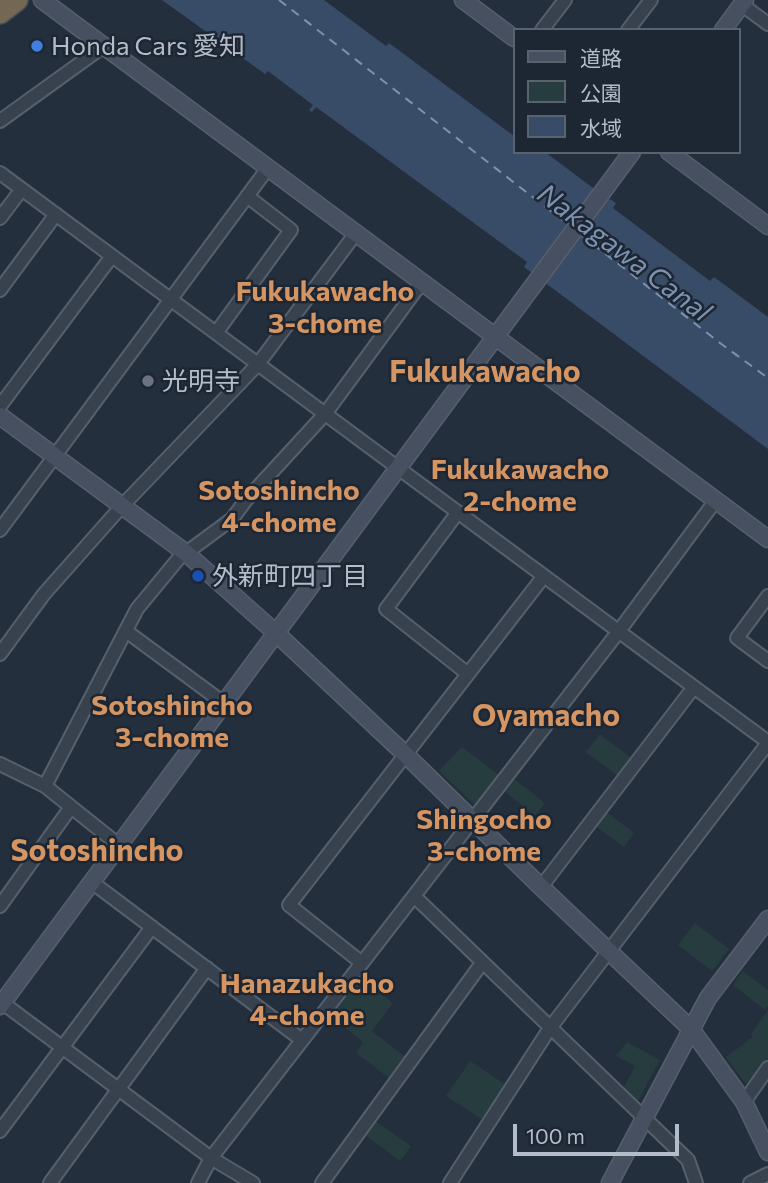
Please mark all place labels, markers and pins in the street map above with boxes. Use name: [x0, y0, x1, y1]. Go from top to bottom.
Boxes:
place label: Honda Cars 愛知: [51, 30, 245, 62]
marker: Honda Cars 愛知: [29, 38, 45, 54]
place label: 光明寺: [162, 365, 240, 397]
marker: 光明寺: [140, 373, 156, 389]
place label: 外新町四丁目: [212, 560, 368, 592]
marker: 外新町四丁目: [190, 568, 206, 584]

